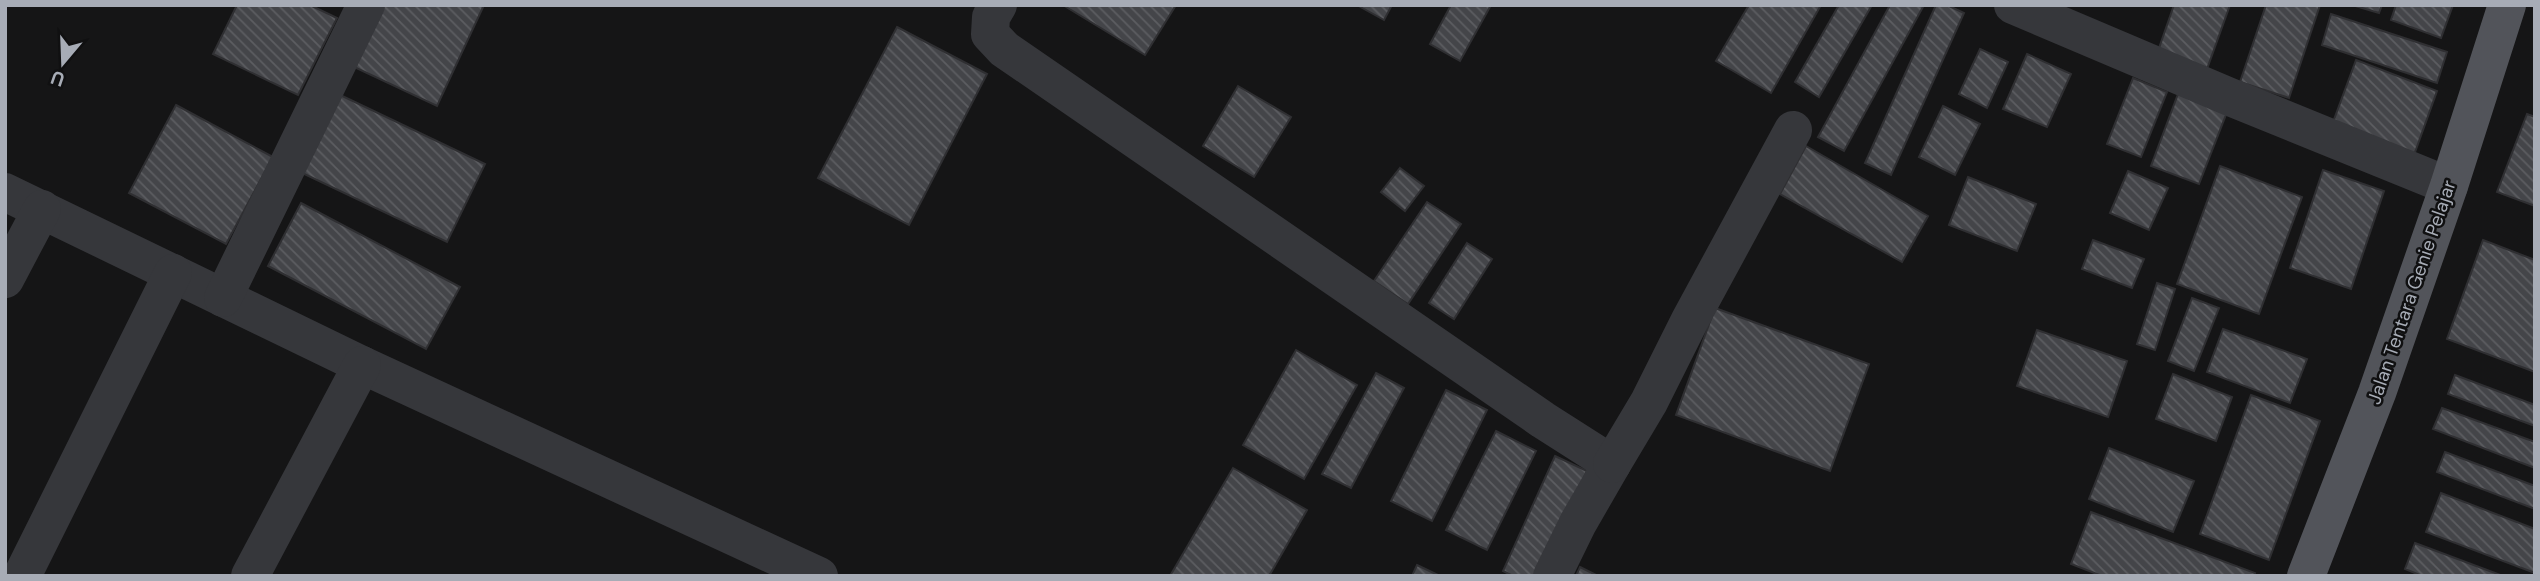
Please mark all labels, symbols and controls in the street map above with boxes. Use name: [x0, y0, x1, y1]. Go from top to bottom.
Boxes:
north arrow: [28, 28, 98, 98]
text: U: [47, 65, 68, 93]
street label: Jalan Tentara Genie Pelajar: [2361, 177, 2462, 408]

